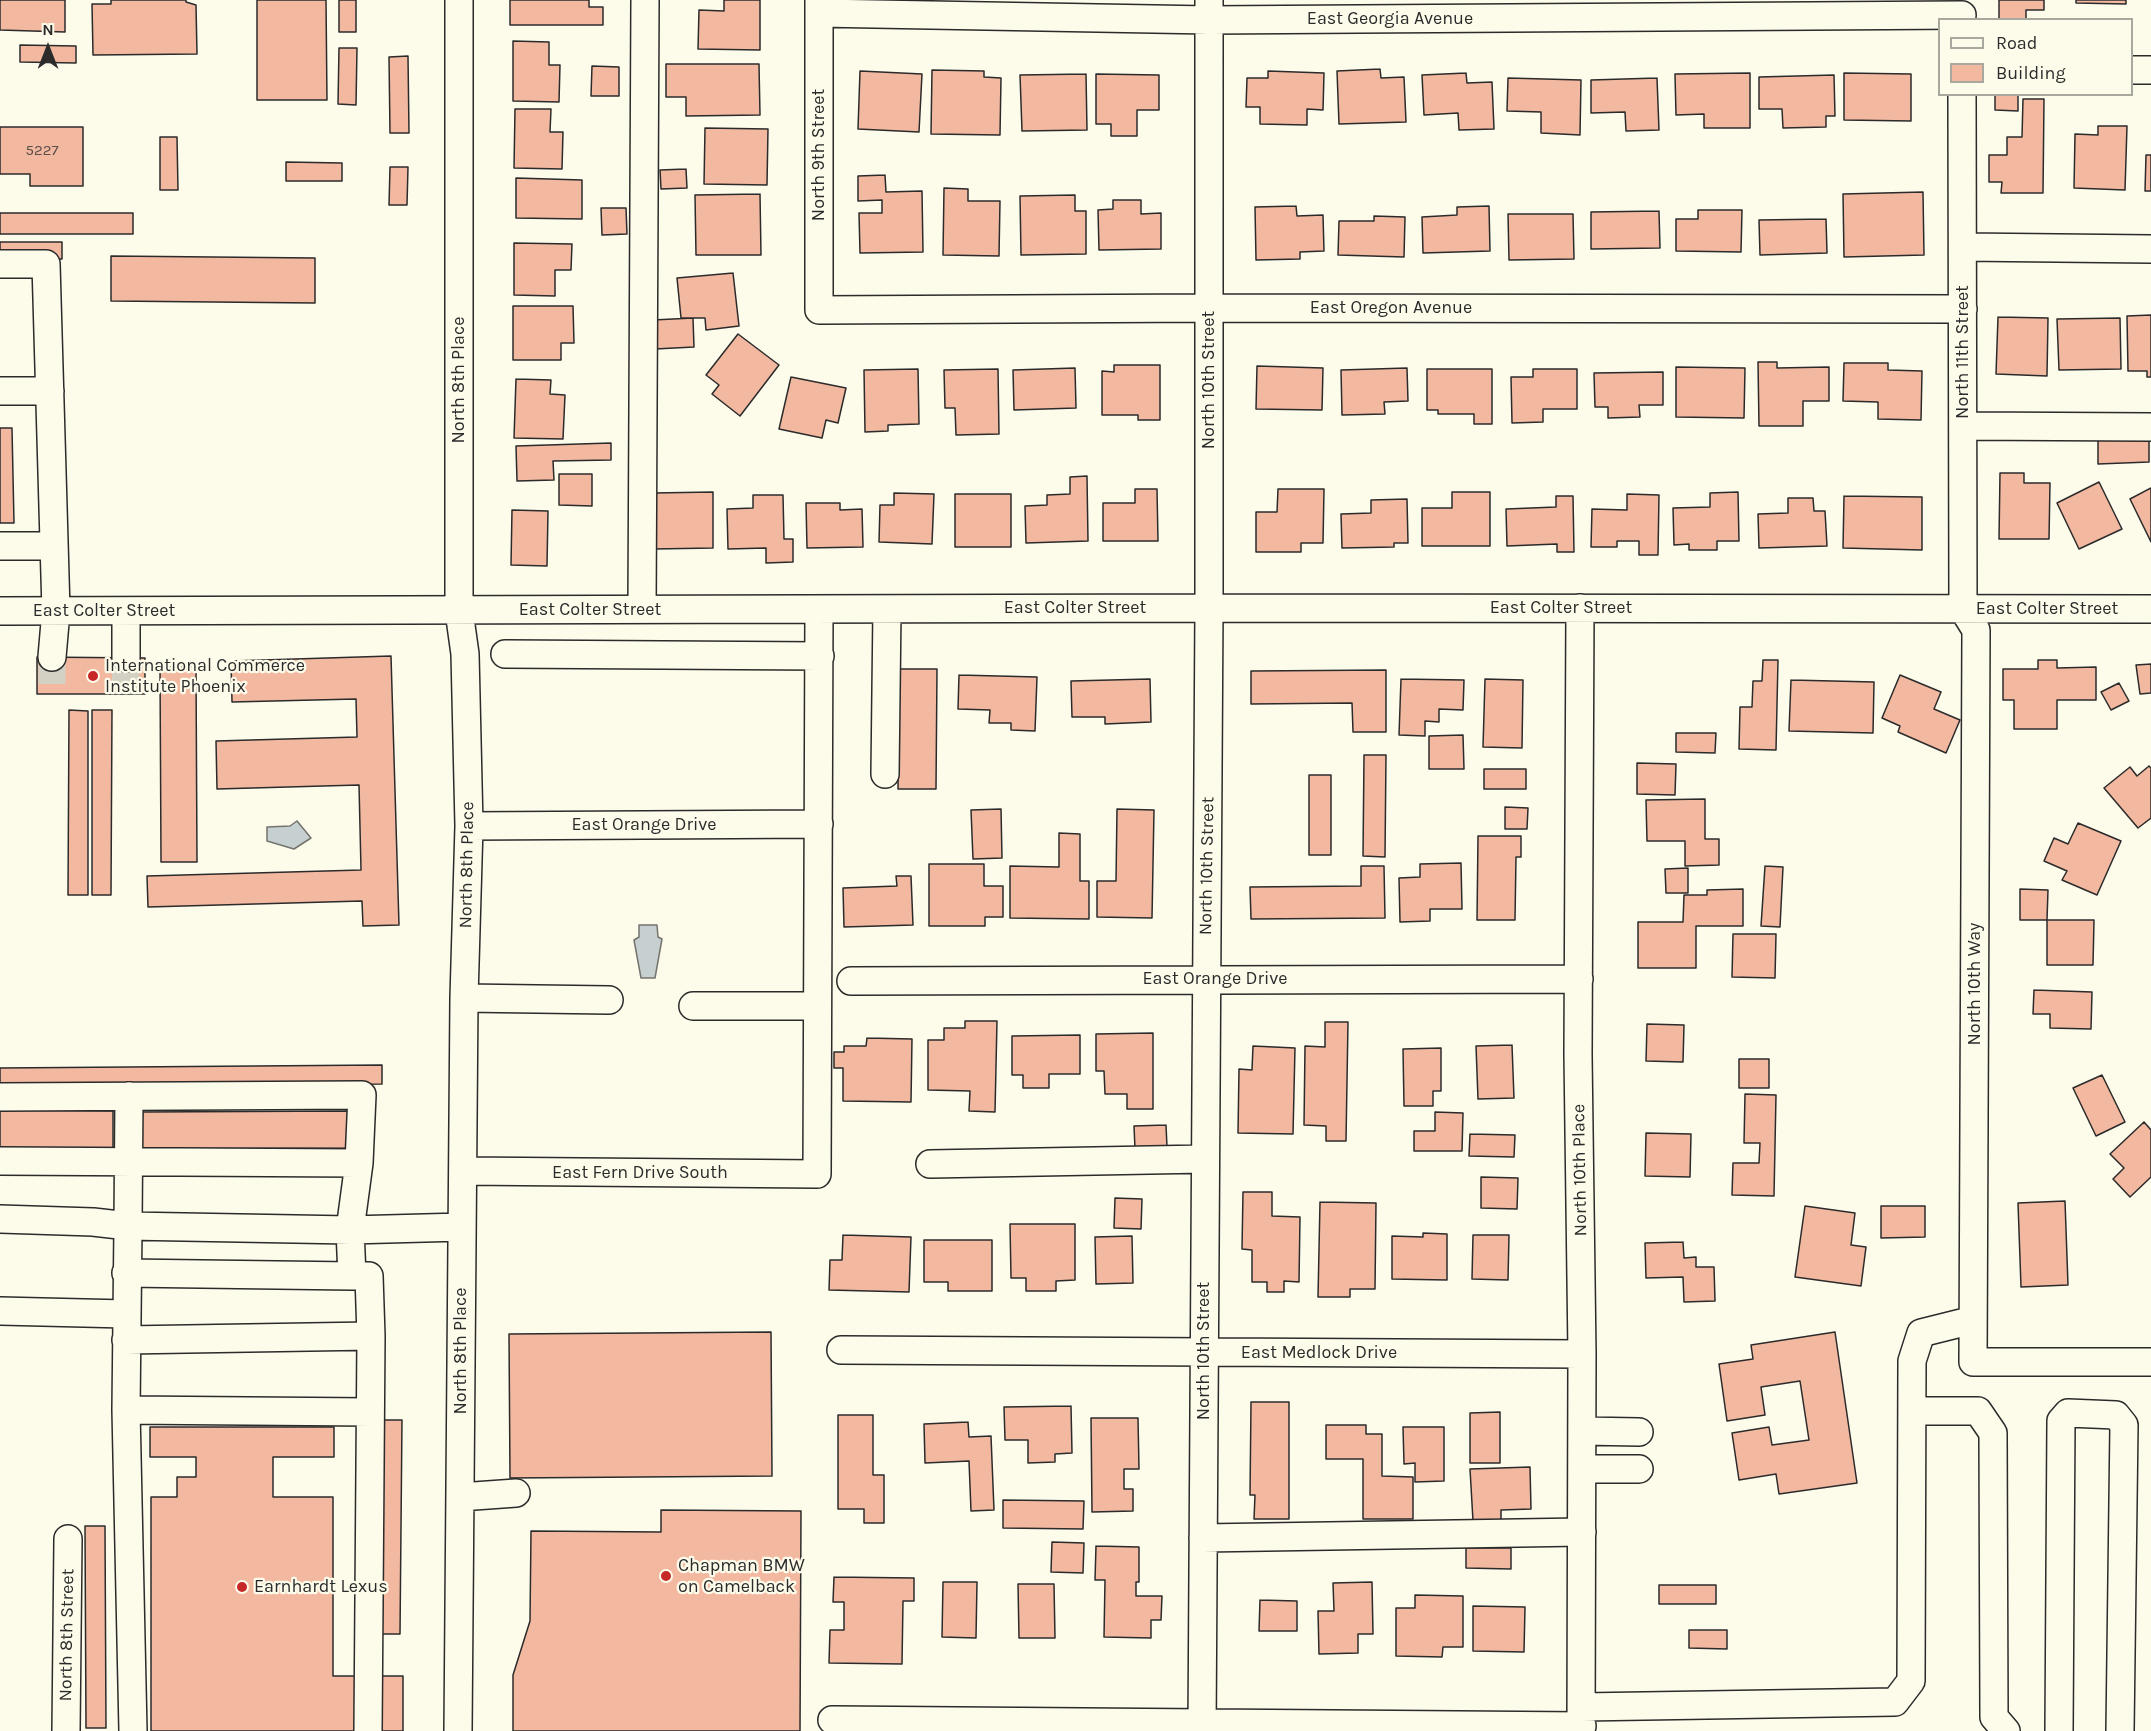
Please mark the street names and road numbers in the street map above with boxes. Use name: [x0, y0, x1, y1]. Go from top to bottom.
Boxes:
street label: East Georgia Avenue: [1307, 8, 1473, 30]
street label: North 9th Street: [808, 89, 830, 221]
street label: North 11th Street: [1952, 285, 1974, 419]
street label: East Oregon Avenue: [1310, 297, 1472, 319]
street label: North 10th Street: [1198, 311, 1220, 449]
street label: North 8th Place: [448, 317, 470, 443]
street label: East Colter Street: [1004, 597, 1146, 619]
street label: East Colter Street: [1490, 597, 1632, 619]
street label: East Colter Street: [1976, 598, 2118, 620]
street label: East Colter Street: [519, 599, 661, 621]
street label: East Colter Street: [33, 600, 175, 622]
street label: North 10th Street: [1195, 797, 1219, 935]
street label: North 8th Place: [455, 801, 479, 929]
street label: East Orange Drive: [571, 814, 717, 836]
street label: North 10th Way: [1964, 923, 1986, 1045]
street label: East Orange Drive: [1142, 968, 1288, 990]
street label: North 10th Place: [1568, 1104, 1592, 1236]
street label: East Fern Drive South: [552, 1162, 728, 1184]
street label: North 10th Street: [1193, 1282, 1215, 1420]
street label: North 8th Place: [450, 1288, 472, 1414]
street label: East Medlock Drive: [1241, 1342, 1397, 1364]
street label: North 8th Street: [55, 1568, 79, 1702]

